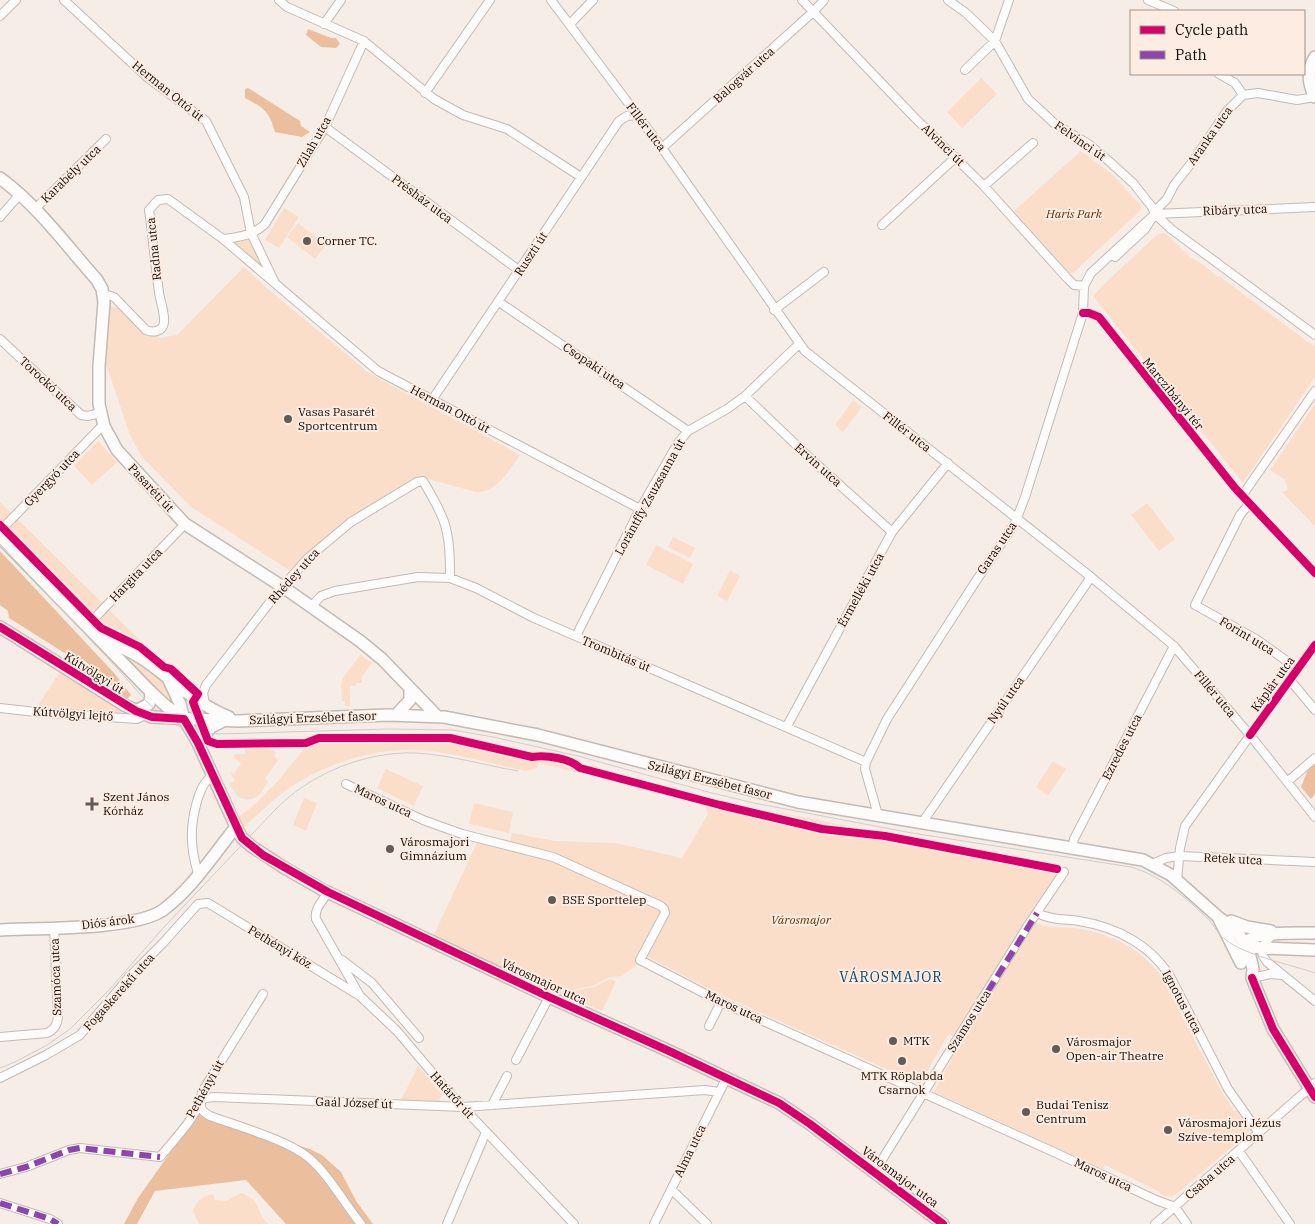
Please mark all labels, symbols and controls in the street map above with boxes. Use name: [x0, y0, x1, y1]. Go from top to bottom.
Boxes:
legend: [1130, 10, 1305, 75]
text: Cycle path: [1175, 20, 1248, 39]
street label: Balogvár utca: [710, 43, 778, 106]
text: Path: [1175, 45, 1207, 64]
street label: Herman Ottó út: [129, 57, 207, 124]
street label: Fillér utca: [623, 99, 670, 154]
street label: Aranka utca: [1184, 103, 1236, 168]
street label: Zilah utca: [293, 113, 334, 170]
street label: Felvinci út: [1052, 117, 1109, 164]
street label: Alvinci út: [919, 120, 968, 169]
street label: Karabély utca: [38, 141, 104, 206]
street label: Présház utca: [389, 171, 456, 227]
street label: Ribáry utca: [1202, 201, 1268, 218]
park label: Haris Park: [1045, 206, 1103, 221]
street label: Radna utca: [143, 216, 164, 281]
street label: Ruszti út: [511, 229, 550, 279]
place label: Corner TC.: [317, 233, 377, 248]
marker: Corner TC.: [301, 235, 313, 247]
street label: Csopaki utca: [560, 339, 629, 392]
street label: Torockó utca: [16, 353, 81, 414]
street label: Marczibányi tér: [1140, 354, 1208, 433]
street label: Herman Ottó út: [408, 381, 493, 436]
place label: Vasas Pasarét Sportcentrum: [298, 404, 378, 433]
street label: Fillér utca: [880, 408, 935, 455]
marker: Vasas Pasarét Sportcentrum: [282, 413, 294, 425]
street label: Lorántffy Zsuzsanna út: [611, 436, 688, 558]
street label: Ervin utca: [792, 440, 845, 490]
street label: Gyergyó utca: [21, 446, 83, 509]
street label: Pasaréti út: [125, 460, 177, 515]
street label: Garas utca: [974, 518, 1020, 577]
street label: Hargita utca: [106, 544, 166, 605]
street label: Rhédey utca: [265, 545, 323, 606]
street label: Érmelléki utca: [834, 550, 887, 629]
street label: Forint utca: [1217, 613, 1278, 658]
street label: Trombitás út: [580, 632, 653, 675]
street label: Kútvölgyi út: [62, 648, 127, 697]
street label: Káplár utca: [1247, 653, 1298, 714]
street label: Fillér utca: [1191, 667, 1240, 721]
street label: Nyúl utca: [984, 673, 1027, 726]
street label: Kútvölgyi lejtő: [32, 703, 114, 724]
street label: Szilágyi Erzsébet fasor: [249, 708, 377, 727]
street label: Ezredes utca: [1098, 711, 1145, 782]
street label: Szilágyi Erzsébet fasor: [647, 757, 774, 802]
street label: Maros utca: [352, 781, 415, 821]
place label: Szent János Kórház: [103, 789, 169, 818]
marker: Szent János Kórház: [85, 797, 99, 811]
place label: Városmajori Gimnázium: [400, 834, 469, 863]
marker: Városmajori Gimnázium: [384, 843, 396, 855]
street label: Retek utca: [1203, 849, 1263, 868]
place label: BSE Sporttelep: [562, 892, 646, 907]
marker: BSE Sporttelep: [546, 894, 558, 906]
street label: Diós árok: [81, 911, 135, 932]
park label: Városmajor: [771, 912, 832, 927]
street label: Pethényi köz: [246, 922, 315, 972]
street label: Szamóca utca: [47, 937, 64, 1016]
street label: Fogaskerekű utca: [80, 949, 158, 1034]
street label: Városmajor utca: [499, 955, 590, 1008]
district label: VÁROSMAJOR: [839, 967, 943, 986]
street label: Ignotus utca: [1159, 967, 1206, 1036]
street label: Szamos utca: [943, 986, 994, 1055]
street label: Maros utca: [703, 987, 766, 1027]
place label: MTK: [903, 1033, 930, 1048]
place label: Városmajor Open-air Theatre: [1066, 1034, 1164, 1063]
marker: MTK: [887, 1035, 899, 1047]
marker: Városmajor Open-air Theatre: [1050, 1043, 1062, 1055]
marker: MTK Röplabda Csarnok: [896, 1055, 908, 1067]
street label: Pethényi út: [182, 1057, 227, 1120]
street label: Határőr út: [427, 1068, 478, 1121]
place label: MTK Röplabda Csarnok: [861, 1068, 944, 1097]
street label: Gaál József út: [315, 1094, 393, 1111]
place label: Budai Tenisz Centrum: [1036, 1097, 1109, 1126]
marker: Budai Tenisz Centrum: [1020, 1106, 1032, 1118]
place label: Városmajori Jézus Szíve-templom: [1178, 1115, 1281, 1144]
street label: Alma utca: [670, 1122, 709, 1180]
marker: Városmajori Jézus Szíve-templom: [1162, 1124, 1174, 1136]
street label: Városmajor utca: [859, 1143, 942, 1211]
street label: Csaba utca: [1182, 1151, 1238, 1202]
street label: Maros utca: [1072, 1155, 1135, 1195]

